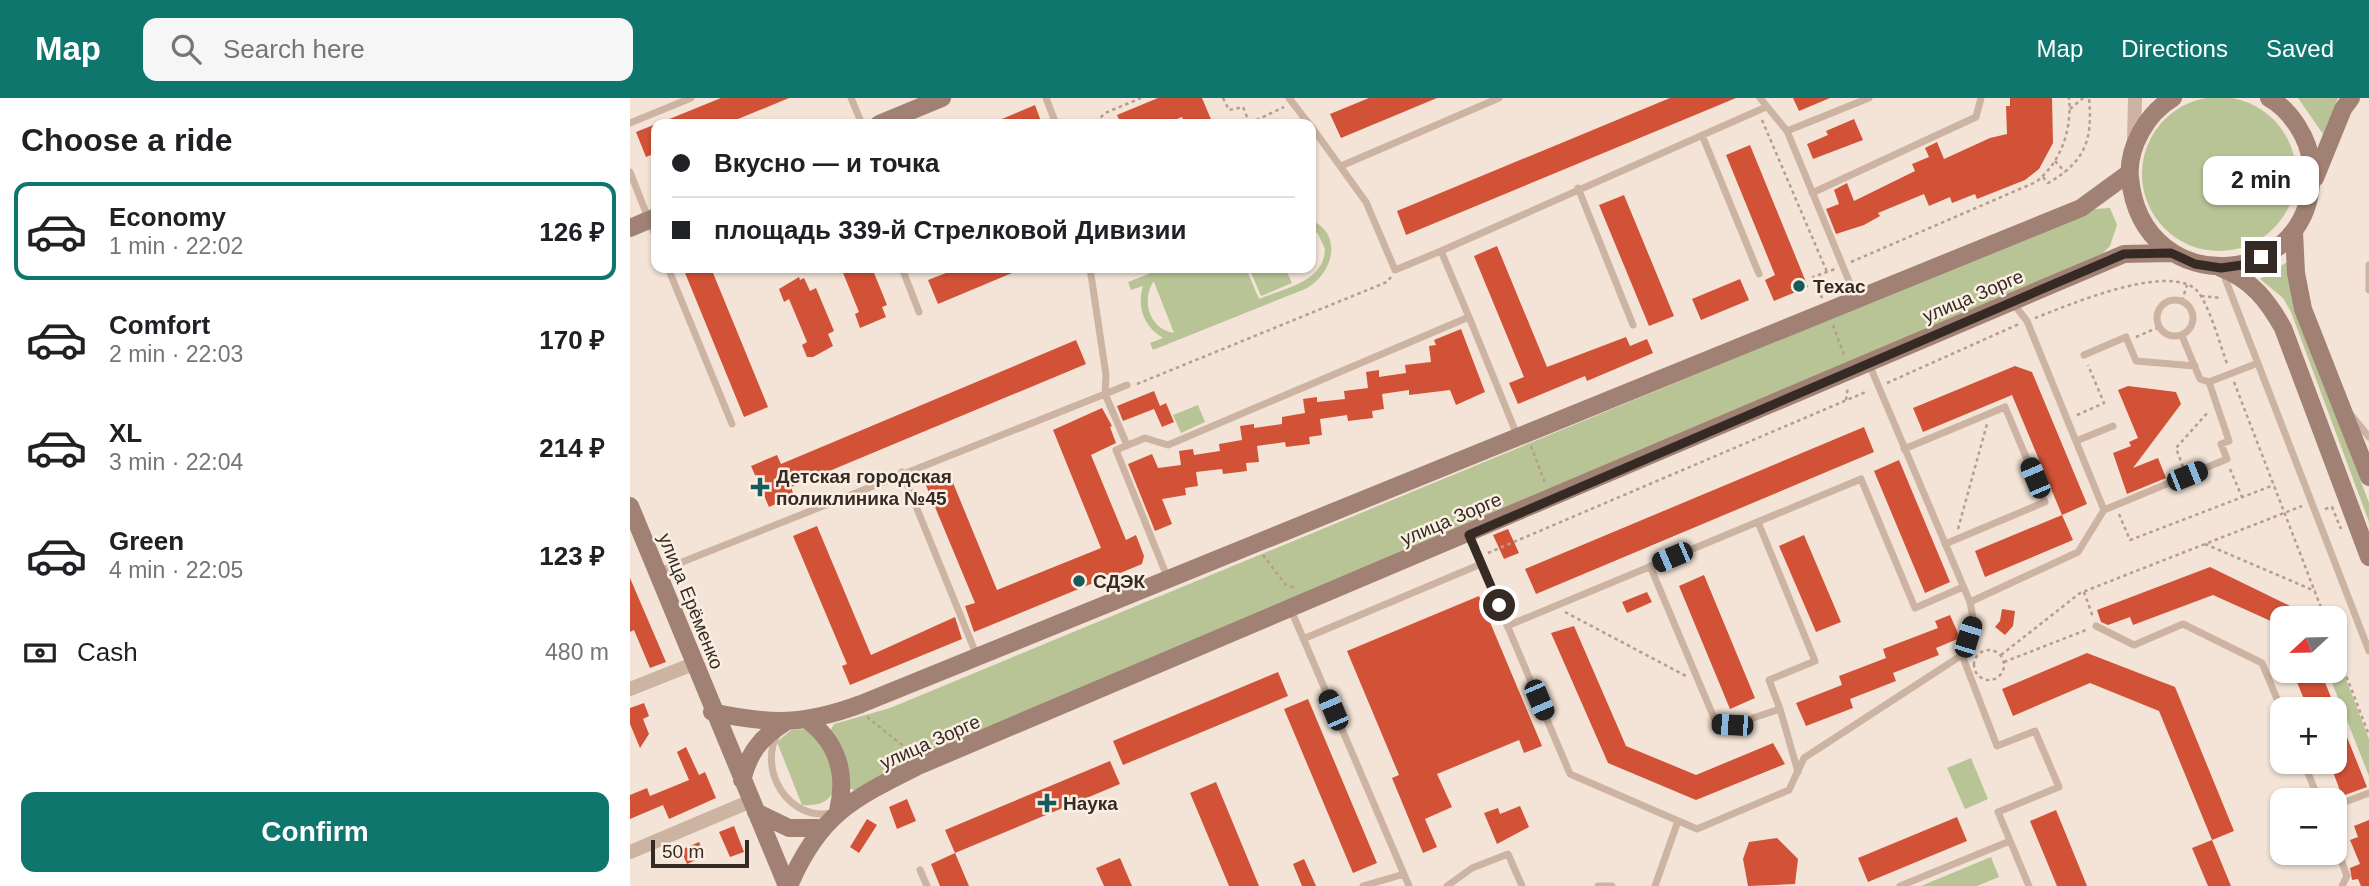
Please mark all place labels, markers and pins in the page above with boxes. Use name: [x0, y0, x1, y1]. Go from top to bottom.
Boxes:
place label: Техас: [1813, 276, 1866, 297]
marker: Техас: [1791, 278, 1807, 294]
place label: Детская городская поликлиника №45: [776, 466, 952, 509]
marker: Детская городская поликлиника №45: [750, 477, 770, 497]
place label: СДЭК: [1093, 571, 1146, 592]
marker: СДЭК: [1071, 573, 1087, 589]
marker: Наука: [1037, 793, 1057, 813]
place label: Наука: [1063, 793, 1118, 814]

